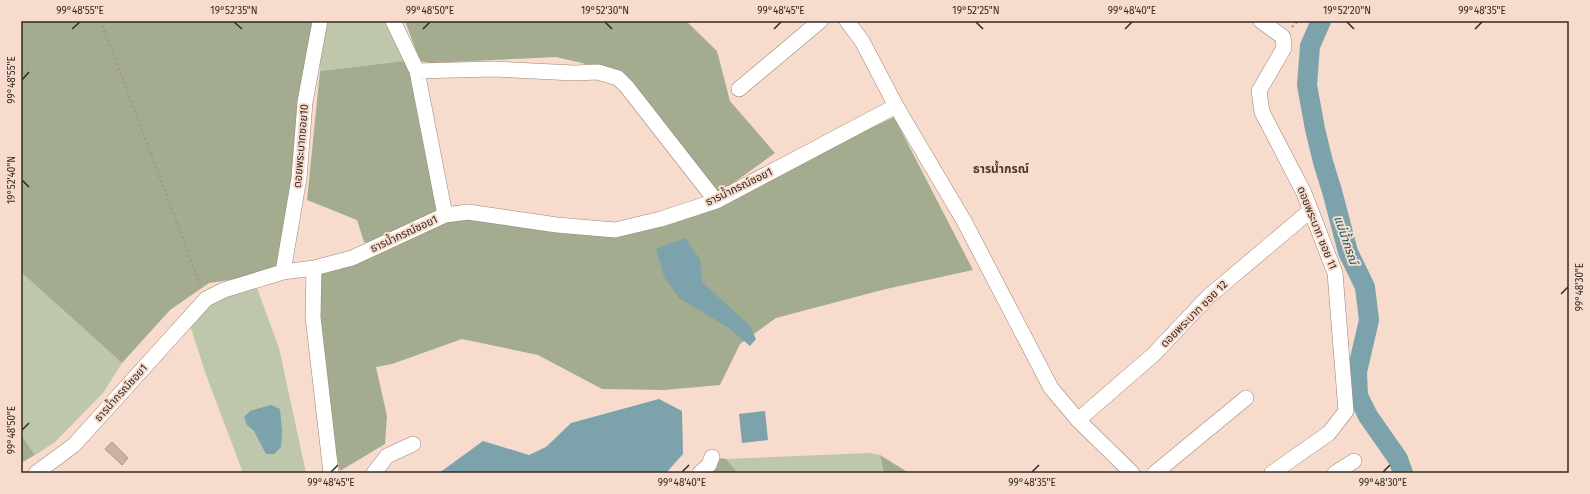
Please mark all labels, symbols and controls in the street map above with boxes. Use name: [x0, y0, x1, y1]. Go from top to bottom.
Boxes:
text: 99°48'55"E: [56, 5, 104, 17]
text: 19°52'35"N: [210, 5, 258, 17]
text: 99°48'50"E: [406, 5, 454, 17]
text: 19°52'30"N: [581, 5, 629, 17]
text: 99°48'45"E: [757, 5, 805, 17]
text: 19°52'25"N: [952, 5, 1000, 17]
text: 99°48'40"E: [1108, 5, 1156, 17]
text: 19°52'20"N: [1323, 5, 1371, 17]
text: 99°48'35"E: [1458, 5, 1506, 17]
text: 99°48'55"E: [6, 56, 18, 104]
street label: ดอยพระบาทซอย10: [291, 104, 311, 188]
text: 19°52'40"N: [6, 156, 18, 204]
district label: ธารน้ำกรณ์: [973, 160, 1029, 176]
street label: ธารน้ำกรณ์ซอย1: [703, 163, 775, 209]
street label: ดอยพระบาท ซอย 11: [1294, 185, 1340, 271]
street label: ธารน้ำกรณ์ซอย1: [367, 211, 440, 255]
water label: แม่น้ำกรณ์: [1331, 213, 1363, 268]
text: 99°48'30"E: [1574, 263, 1586, 311]
street label: ดอยพระบาท ซอย 12: [1158, 278, 1230, 350]
street label: ธารน้ำกรณ์ซอย1: [90, 360, 150, 424]
text: 99°48'50"E: [6, 406, 18, 454]
text: 99°48'45"E: [307, 477, 355, 489]
text: 99°48'40"E: [658, 477, 706, 489]
text: 99°48'35"E: [1008, 477, 1056, 489]
text: 99°48'30"E: [1359, 477, 1407, 489]

